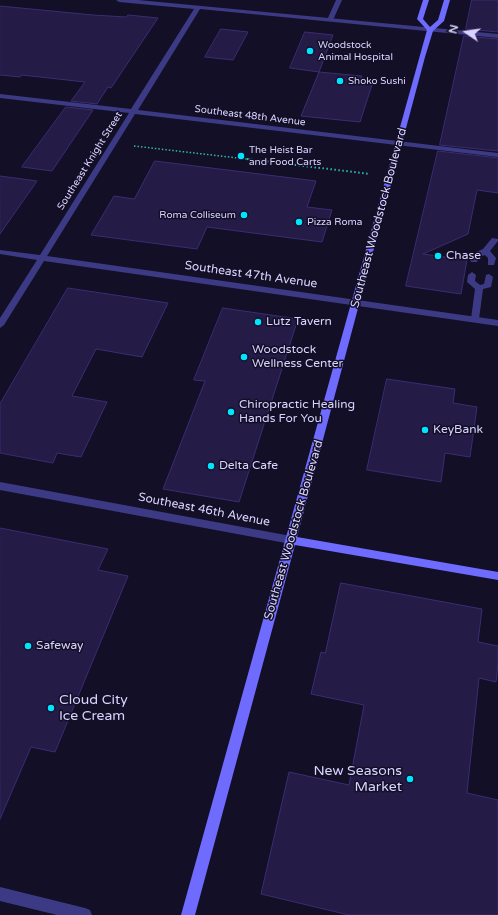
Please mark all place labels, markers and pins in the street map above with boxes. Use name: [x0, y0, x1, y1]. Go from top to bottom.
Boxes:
place label: Woodstock Animal Hospital: [318, 39, 393, 62]
marker: Woodstock Animal Hospital: [305, 46, 315, 56]
place label: Shoko Sushi: [348, 75, 406, 87]
marker: Shoko Sushi: [335, 76, 345, 86]
place label: The Heist Bar and Food Carts: [249, 144, 321, 168]
marker: The Heist Bar and Food Carts: [236, 151, 246, 161]
place label: Roma Colliseum: [159, 209, 236, 221]
marker: Roma Colliseum: [239, 210, 249, 220]
place label: Pizza Roma: [307, 216, 362, 228]
marker: Pizza Roma: [294, 217, 304, 227]
place label: Chase: [446, 249, 481, 263]
marker: Chase: [433, 251, 443, 261]
place label: Lutz Tavern: [266, 315, 332, 329]
marker: Lutz Tavern: [253, 317, 263, 327]
place label: Woodstock Wellness Center: [252, 343, 343, 371]
marker: Woodstock Wellness Center: [239, 352, 249, 362]
place label: Chiropractic Healing Hands For You: [239, 398, 355, 426]
marker: Chiropractic Healing Hands For You: [226, 407, 236, 417]
place label: KeyBank: [433, 423, 483, 437]
marker: KeyBank: [420, 425, 430, 435]
place label: Delta Cafe: [219, 459, 278, 473]
marker: Delta Cafe: [206, 461, 216, 471]
place label: Safeway: [36, 639, 83, 653]
marker: Safeway: [23, 641, 33, 651]
place label: Cloud City Ice Cream: [59, 692, 128, 724]
marker: Cloud City Ice Cream: [46, 703, 56, 713]
place label: New Seasons Market: [313, 763, 402, 796]
marker: New Seasons Market: [405, 774, 415, 784]

